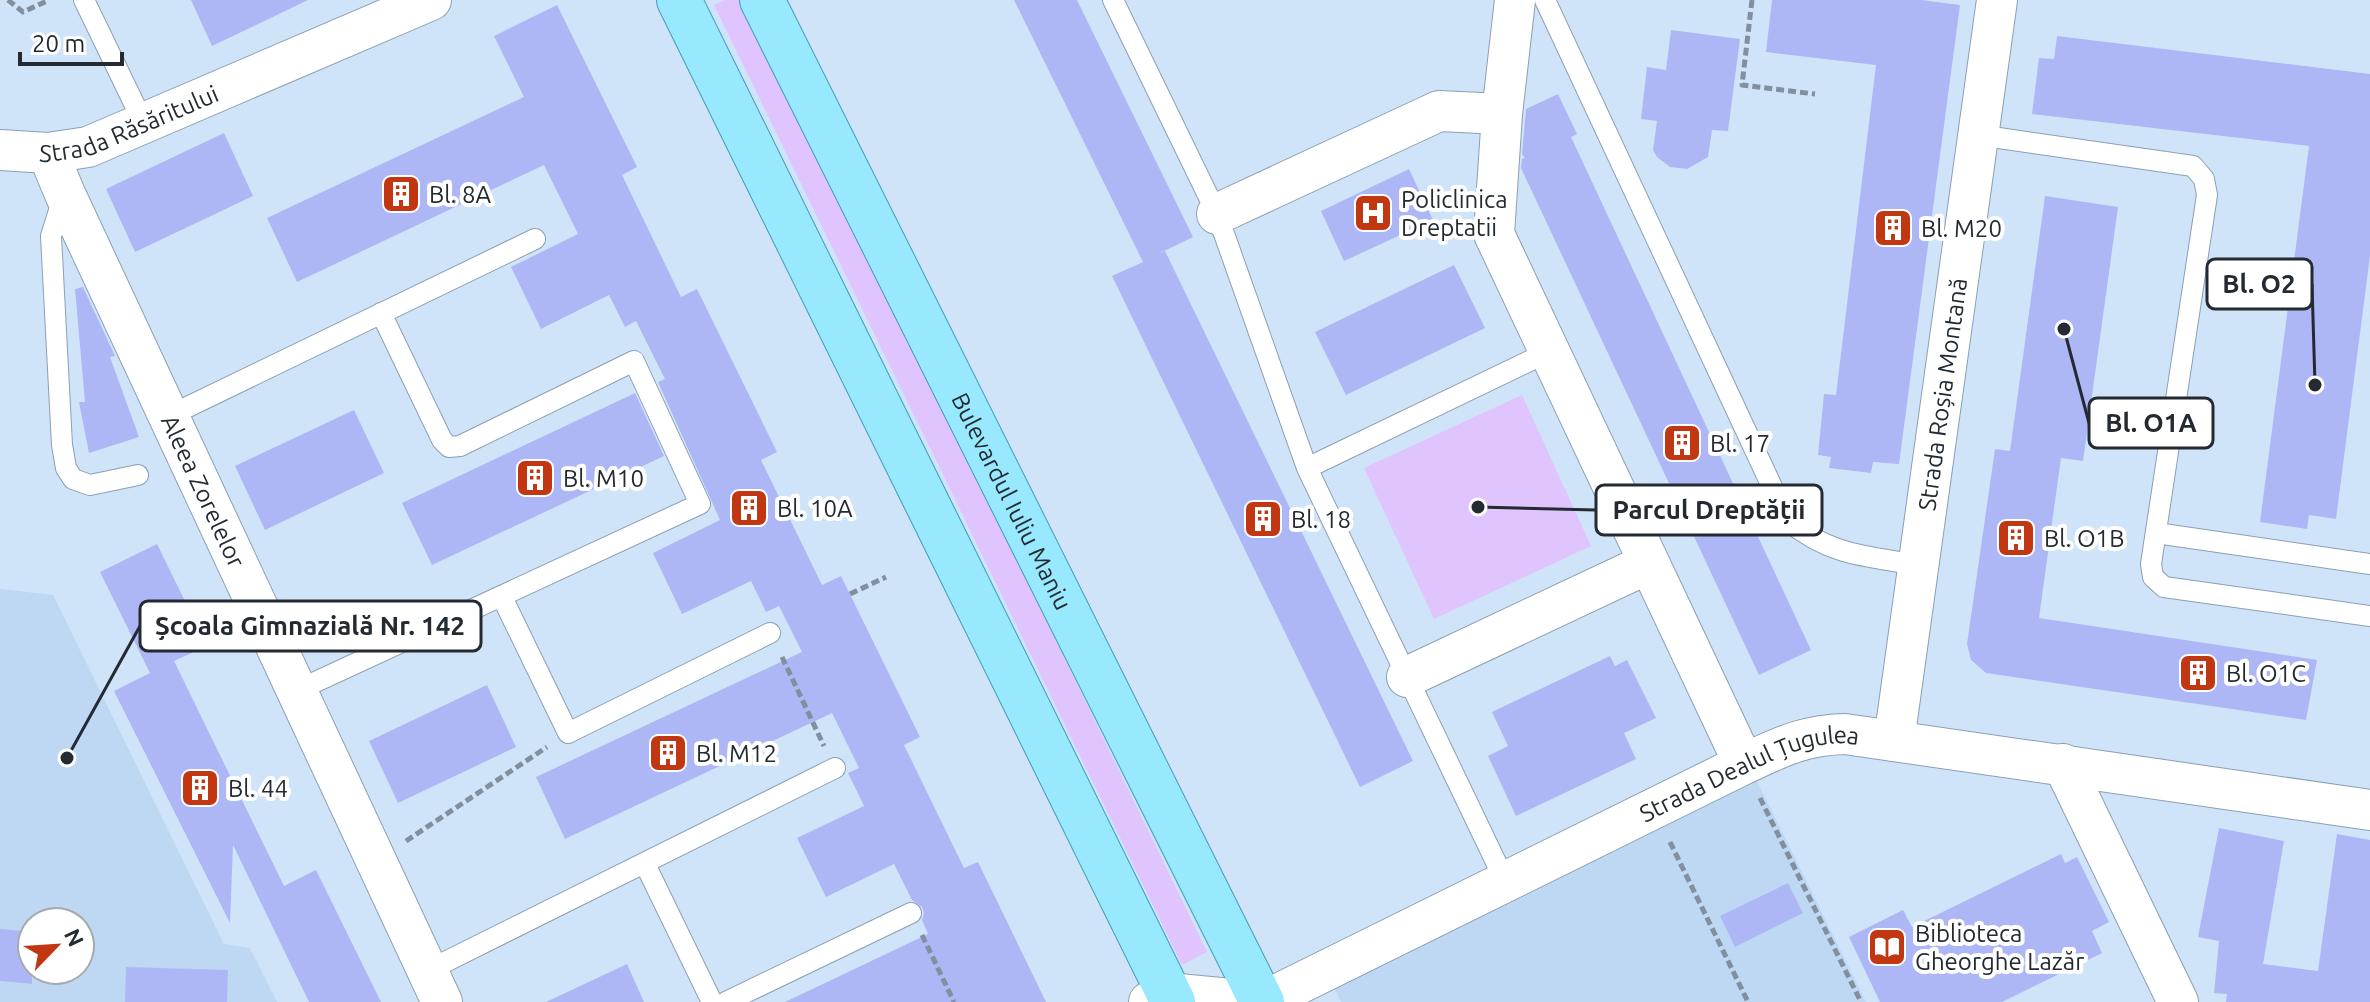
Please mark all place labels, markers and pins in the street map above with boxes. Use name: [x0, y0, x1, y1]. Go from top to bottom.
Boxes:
building icon: Bl. 8A: [380, 173, 422, 215]
place label: Bl. 8A: [429, 181, 492, 208]
place label: Policlinica Dreptatii: [1401, 186, 1508, 241]
hospital icon: Policlinica Dreptatii: [1352, 192, 1394, 234]
building icon: Bl. M20: [1872, 207, 1914, 249]
place label: Bl. M20: [1921, 215, 2002, 242]
callout: Bl. O2: [2207, 259, 2312, 309]
callout: Bl. O1A: [2089, 398, 2213, 448]
building icon: Bl. 17: [1661, 422, 1703, 464]
place label: Bl. 17: [1710, 430, 1770, 457]
building icon: Bl. M10: [514, 457, 556, 499]
place label: Bl. M10: [563, 465, 644, 492]
callout: Parcul Dreptății: [1596, 485, 1822, 535]
building icon: Bl. 10A: [728, 487, 770, 529]
place label: Bl. 10A: [777, 495, 853, 522]
building icon: Bl. 18: [1242, 498, 1284, 540]
place label: Bl. 18: [1291, 506, 1351, 533]
building icon: Bl. O1B: [1995, 517, 2037, 559]
place label: Bl. O1B: [2044, 525, 2124, 552]
callout: Școala Gimnazială Nr. 142: [140, 601, 481, 651]
building icon: Bl. O1C: [2177, 652, 2219, 694]
place label: Bl. O1C: [2226, 660, 2306, 687]
building icon: Bl. M12: [647, 732, 689, 774]
place label: Bl. M12: [696, 740, 777, 767]
building icon: Bl. 44: [179, 767, 221, 809]
place label: Bl. 44: [228, 775, 288, 802]
place label: Biblioteca Gheorghe Lazăr: [1915, 920, 2084, 975]
library icon: Biblioteca Gheorghe Lazăr: [1866, 926, 1908, 968]

